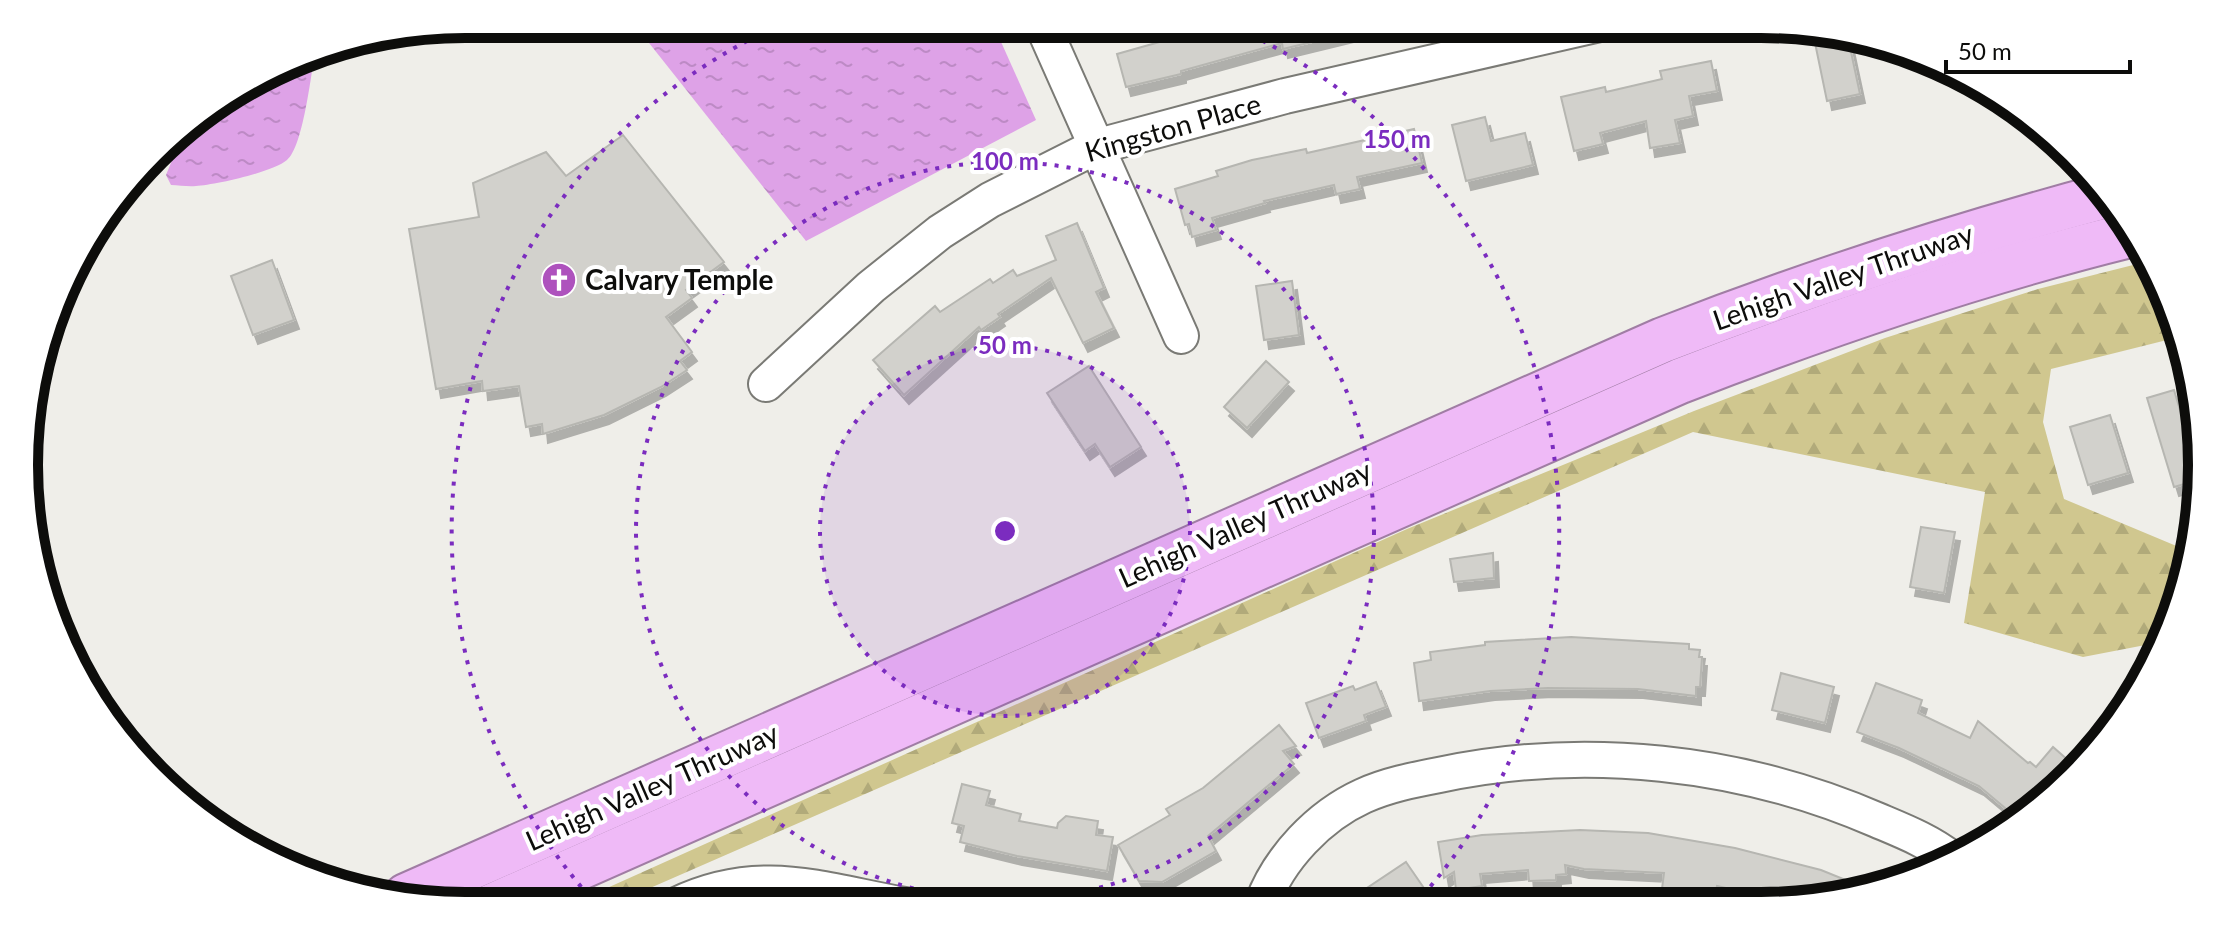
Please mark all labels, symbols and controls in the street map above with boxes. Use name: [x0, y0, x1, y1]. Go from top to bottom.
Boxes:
scale bar: [1946, 24, 2130, 74]
text: 50 m: [1958, 36, 2012, 65]
street label: Kingston Place: [1081, 86, 1265, 168]
text: 150 m: [1363, 124, 1431, 153]
text: 100 m: [971, 146, 1039, 175]
street label: Lehigh Valley Thruway: [1708, 215, 1978, 337]
church icon: Calvary Temple: [540, 261, 578, 299]
place label: Calvary Temple: [585, 262, 773, 296]
text: 50 m: [978, 330, 1032, 359]
street label: Lehigh Valley Thruway: [1113, 452, 1377, 594]
centre of rings: [991, 517, 1019, 545]
street label: Lehigh Valley Thruway: [520, 715, 784, 857]

